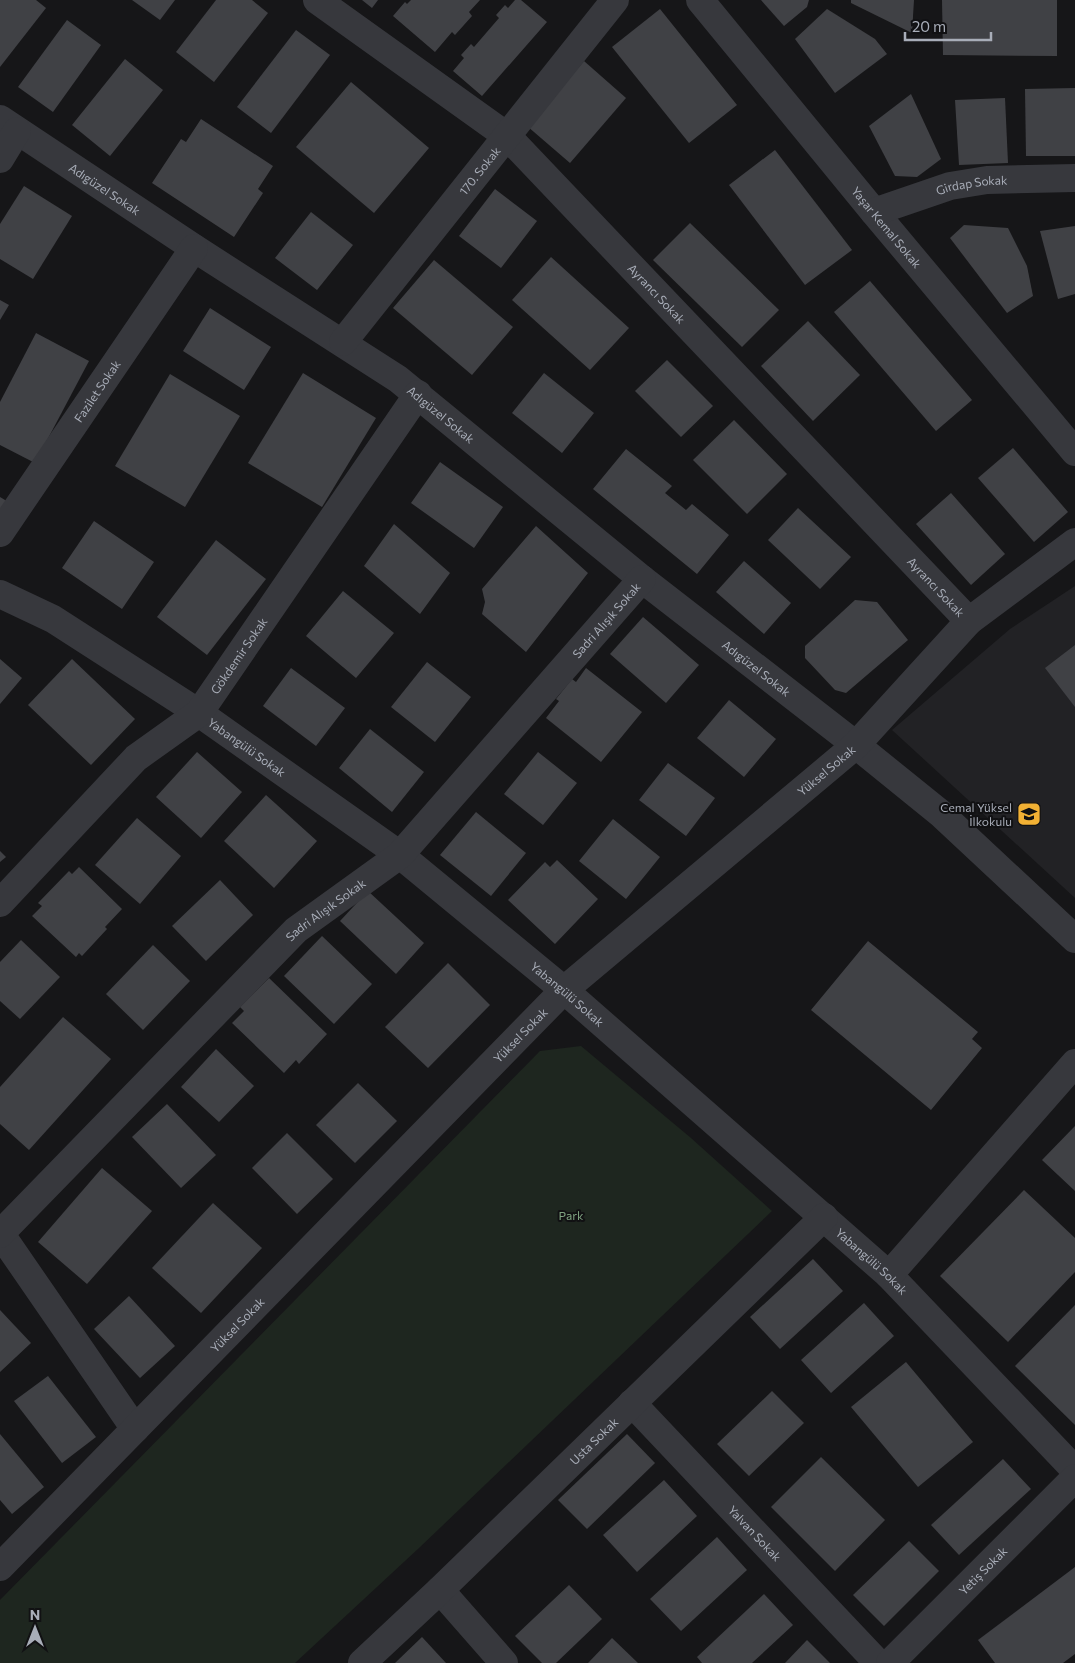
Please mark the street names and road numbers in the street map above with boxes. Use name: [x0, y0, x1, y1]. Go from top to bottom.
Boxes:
street label: 170. Sokak: [456, 143, 503, 198]
street label: Adıgüzel Sokak: [67, 160, 144, 218]
street label: Girdap Sokak: [934, 173, 1008, 197]
street label: Yaşar Kemal Sokak: [849, 184, 925, 271]
street label: Ayrancı Sokak: [625, 261, 689, 326]
street label: Fazilet Sokak: [71, 357, 123, 425]
street label: Adıgüzel Sokak: [405, 383, 478, 446]
street label: Ayrancı Sokak: [905, 554, 968, 620]
street label: Sadri Alışık Sokak: [569, 579, 643, 661]
street label: Gökdemir Sokak: [207, 614, 270, 696]
street label: Adıgüzel Sokak: [720, 637, 794, 699]
street label: Yabangülü Sokak: [205, 715, 289, 779]
street label: Yüksel Sokak: [794, 742, 858, 798]
street label: Sadri Alışık Sokak: [282, 875, 368, 944]
street label: Yabangülü Sokak: [528, 959, 608, 1029]
street label: Yüksel Sokak: [490, 1004, 550, 1065]
street label: Yabangülü Sokak: [833, 1225, 911, 1298]
street label: Yüksel Sokak: [207, 1294, 267, 1355]
street label: Usta Sokak: [567, 1414, 621, 1467]
street label: Yalvan Sokak: [726, 1502, 785, 1564]
street label: Yetiş Sokak: [956, 1543, 1010, 1597]

